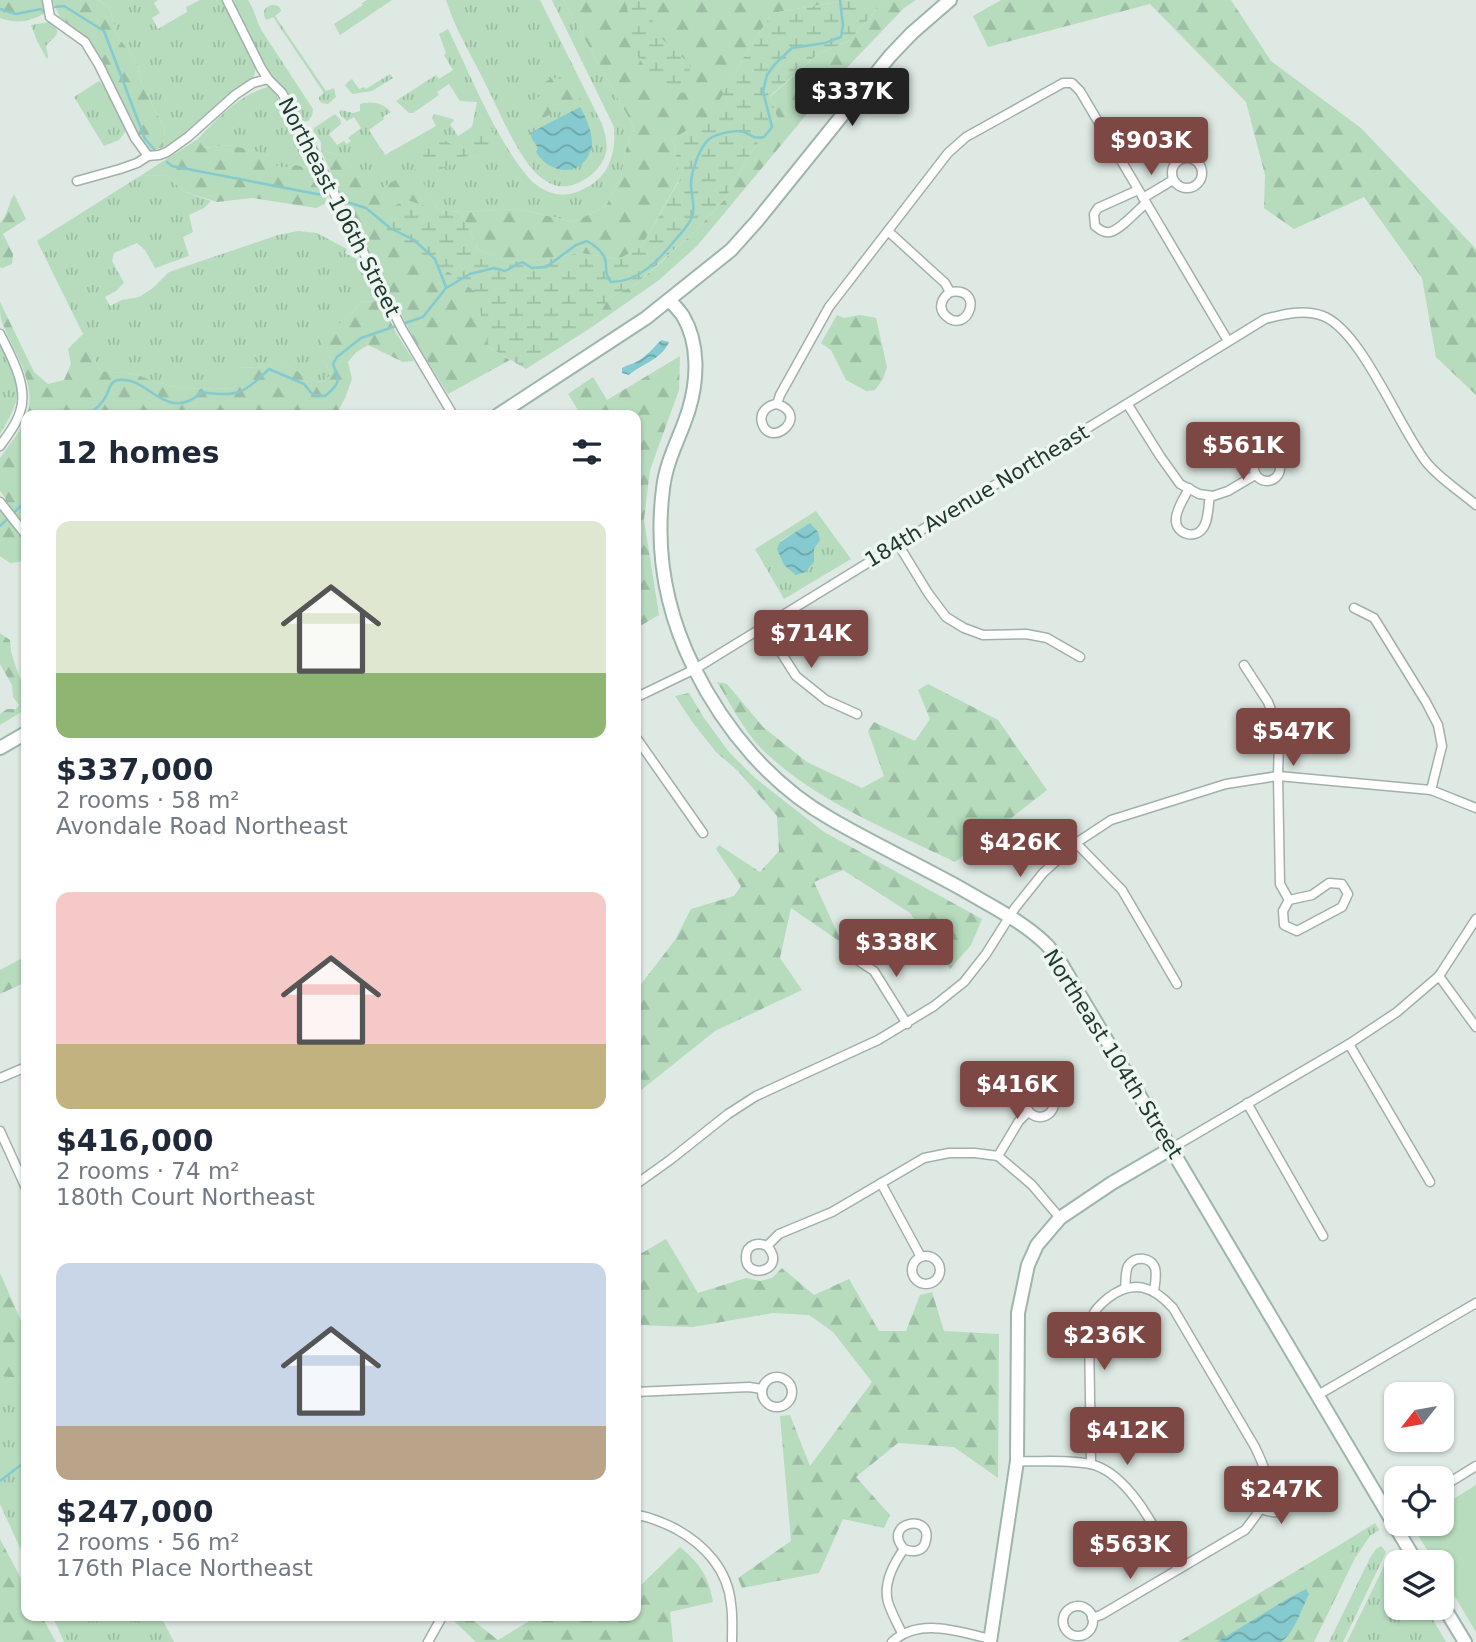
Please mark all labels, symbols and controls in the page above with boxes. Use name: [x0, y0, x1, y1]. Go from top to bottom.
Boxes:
pin: $337K: [803, 68, 901, 128]
text: $337K: [811, 78, 893, 104]
street label: Northeast 106th Street: [273, 94, 405, 320]
pin: $903K: [1102, 118, 1200, 177]
text: $903K: [1110, 127, 1192, 153]
street label: 184th Avenue Northeast: [861, 420, 1093, 572]
pin: $561K: [1194, 422, 1292, 482]
text: $561K: [1202, 432, 1284, 458]
icon: filters: [568, 433, 606, 471]
text: 12 homes: [56, 435, 220, 470]
icon: home: [268, 566, 394, 692]
pin: $714K: [762, 610, 860, 670]
text: $714K: [770, 620, 852, 646]
pin: $547K: [1244, 708, 1342, 768]
text: $547K: [1252, 718, 1334, 744]
text: $337,000: [56, 752, 214, 787]
text: 2 rooms · 58 m²: [56, 787, 240, 813]
text: Avondale Road Northeast: [56, 813, 348, 839]
pin: $426K: [971, 820, 1069, 879]
text: $426K: [979, 829, 1061, 855]
pin: $338K: [847, 920, 945, 979]
text: $338K: [855, 929, 937, 955]
icon: home: [268, 937, 394, 1063]
street label: Northeast 104th Street: [1039, 945, 1187, 1163]
pin: $416K: [968, 1062, 1066, 1121]
text: $416K: [976, 1071, 1058, 1097]
text: $416,000: [56, 1123, 214, 1158]
text: 2 rooms · 74 m²: [56, 1158, 240, 1184]
text: 180th Court Northeast: [56, 1184, 315, 1210]
icon: home: [268, 1308, 394, 1434]
pin: $236K: [1055, 1312, 1153, 1372]
text: $236K: [1063, 1322, 1145, 1348]
north arrow: [1384, 1382, 1454, 1452]
map controls: [1384, 1382, 1454, 1620]
pin: $412K: [1078, 1408, 1176, 1467]
text: $412K: [1086, 1417, 1168, 1443]
pin: $247K: [1232, 1466, 1330, 1526]
button: locate: [1384, 1466, 1454, 1536]
text: $247K: [1240, 1476, 1322, 1502]
text: $247,000: [56, 1494, 214, 1529]
pin: $563K: [1081, 1522, 1179, 1581]
text: 2 rooms · 56 m²: [56, 1529, 240, 1555]
text: $563K: [1089, 1531, 1171, 1557]
button: layers: [1384, 1550, 1454, 1620]
text: 176th Place Northeast: [56, 1555, 313, 1581]

